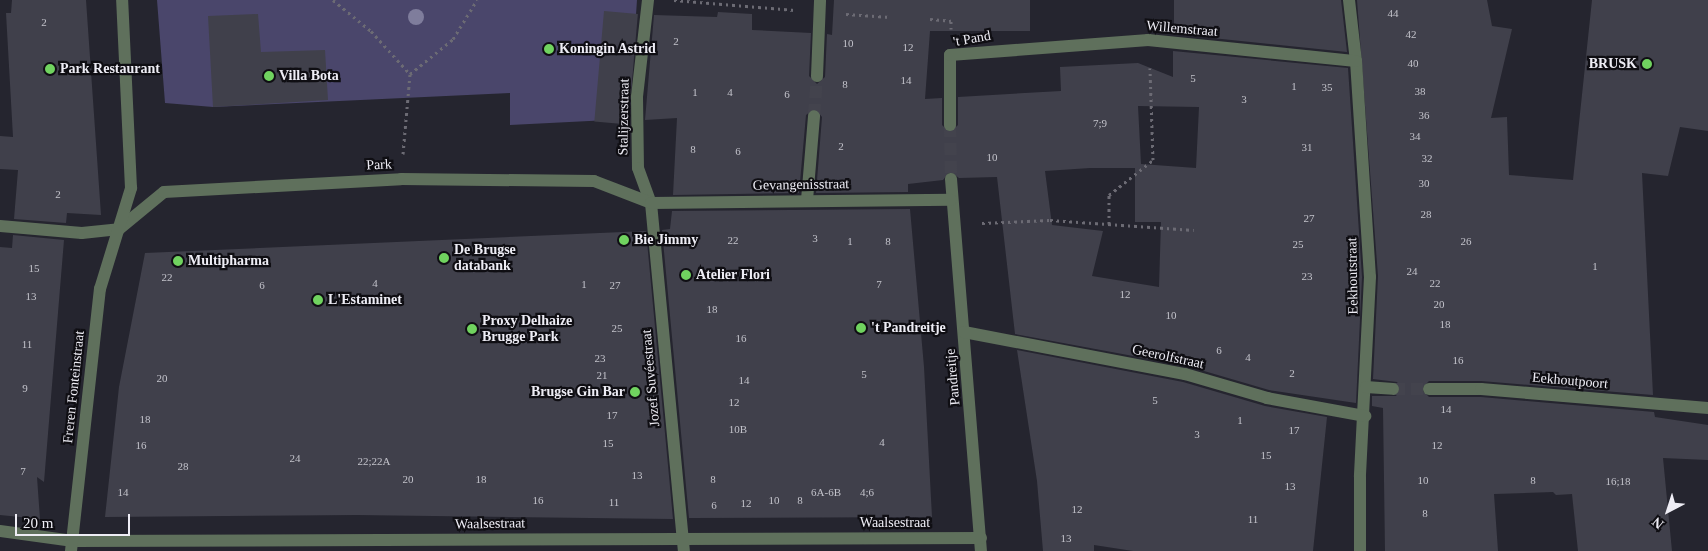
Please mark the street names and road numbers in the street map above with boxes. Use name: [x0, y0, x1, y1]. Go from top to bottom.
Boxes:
street label: Willemstraat: [1146, 18, 1218, 40]
street label: 't Pand: [952, 27, 992, 51]
street label: Stalijzerstraat: [615, 78, 633, 156]
street label: Park: [366, 156, 392, 174]
street label: Gevangenisstraat: [753, 176, 849, 194]
street label: Eekhoutstraat: [1344, 237, 1362, 315]
street label: Jozef Suvéestraat: [638, 329, 664, 427]
street label: Freren Fonteinstraat: [60, 330, 88, 444]
street label: Geerolfstraat: [1131, 341, 1205, 373]
street label: Pandreitje: [942, 348, 964, 406]
street label: Eekhoutpoort: [1531, 369, 1609, 393]
street label: Waalsestraat: [455, 515, 525, 533]
street label: Waalsestraat: [860, 515, 930, 531]

